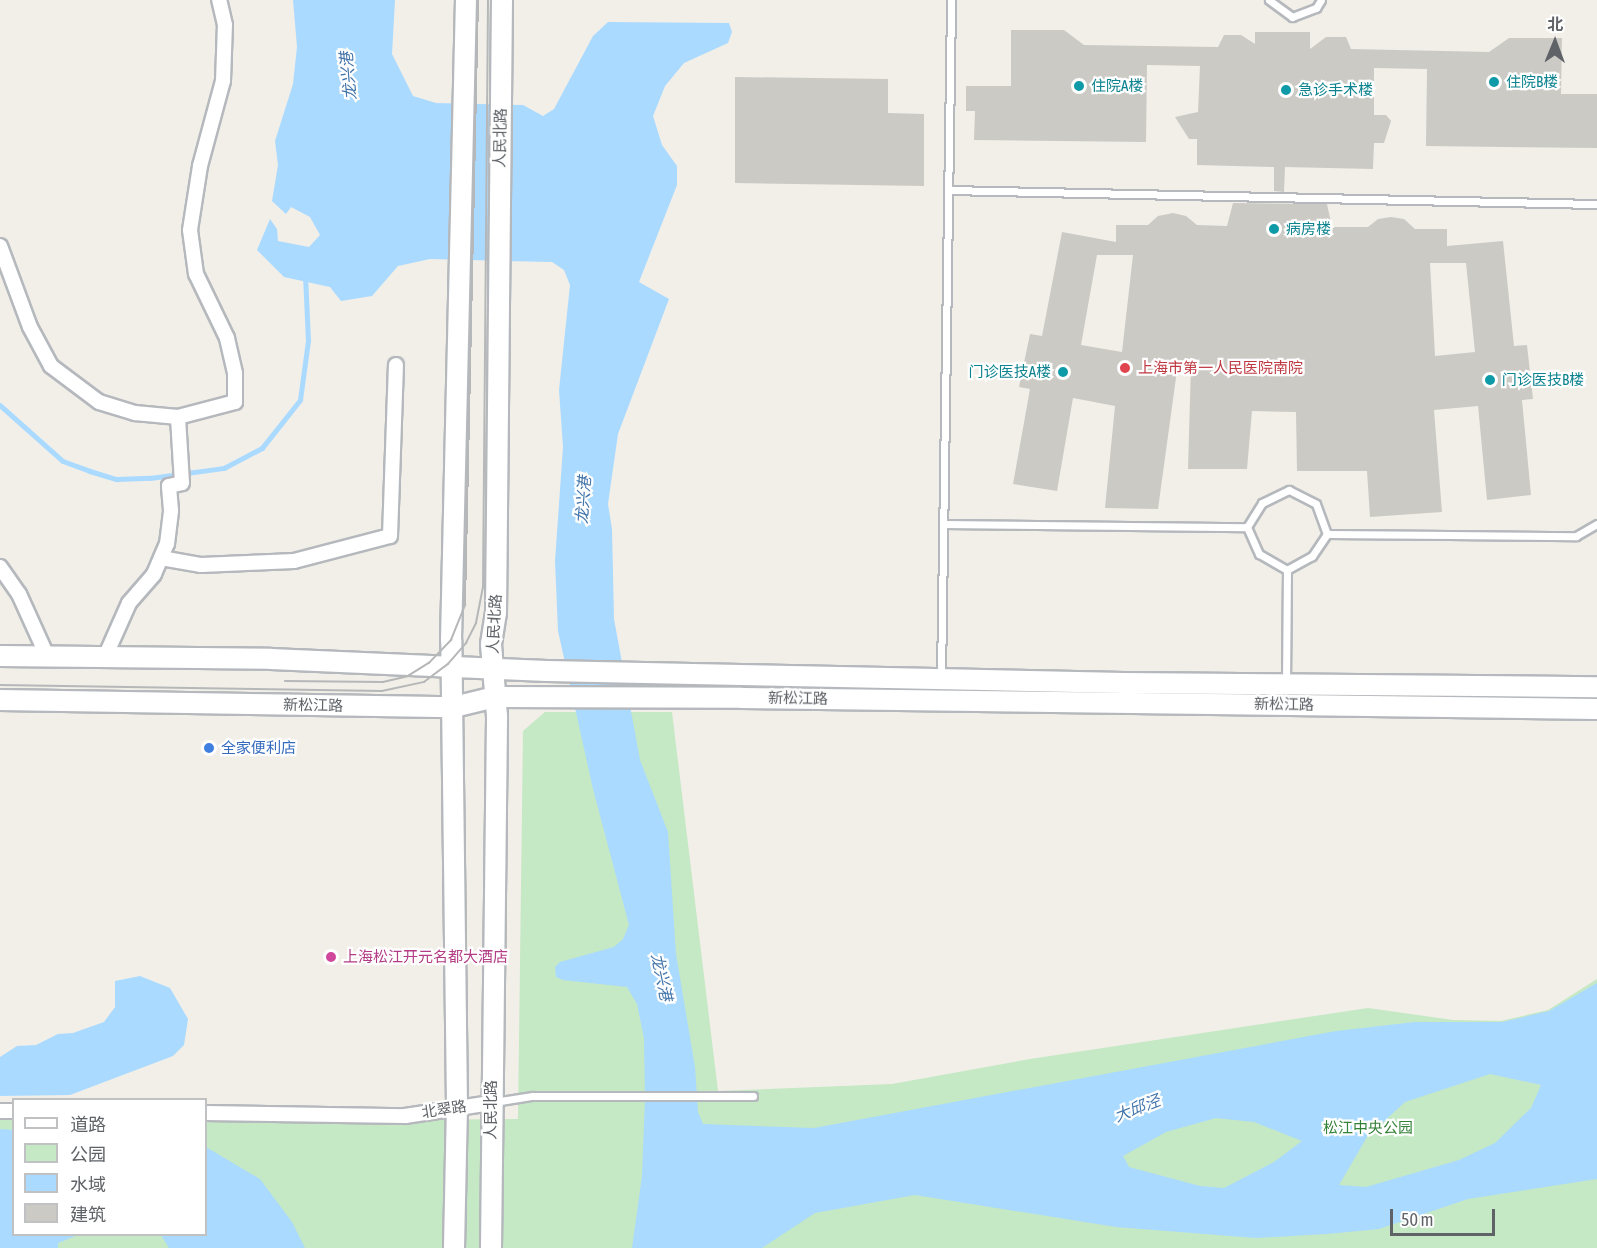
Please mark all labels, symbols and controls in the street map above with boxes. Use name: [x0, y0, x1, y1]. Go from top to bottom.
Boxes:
north arrow: [1525, 12, 1585, 72]
text: 北: [1547, 15, 1563, 33]
water label: 龙兴港: [336, 51, 360, 101]
place label: 住院B楼: [1506, 73, 1558, 91]
marker: 住院B楼: [1487, 75, 1501, 89]
place label: 住院A楼: [1091, 77, 1143, 95]
marker: 住院A楼: [1072, 79, 1086, 93]
place label: 急诊手术楼: [1298, 81, 1373, 99]
marker: 急诊手术楼: [1279, 83, 1293, 97]
street label: 人民北路: [490, 108, 510, 168]
place label: 病房楼: [1286, 220, 1331, 238]
marker: 病房楼: [1267, 222, 1281, 236]
marker: 上海市第一人民医院南院: [1116, 359, 1134, 377]
place label: 上海市第一人民医院南院: [1138, 359, 1303, 377]
place label: 门诊医技A楼: [969, 363, 1051, 381]
marker: 门诊医技A楼: [1056, 365, 1070, 379]
place label: 门诊医技B楼: [1502, 371, 1584, 389]
marker: 门诊医技B楼: [1483, 373, 1497, 387]
water label: 龙兴港: [572, 475, 594, 525]
street label: 人民北路: [483, 594, 505, 654]
street label: 新松江路: [768, 688, 828, 708]
street label: 新松江路: [1254, 694, 1314, 714]
street label: 新松江路: [283, 695, 343, 715]
place label: 全家便利店: [221, 739, 296, 757]
marker: 全家便利店: [202, 741, 216, 755]
place label: 上海松江开元名都大酒店: [343, 948, 508, 966]
marker: 上海松江开元名都大酒店: [324, 950, 338, 964]
water label: 龙兴港: [648, 952, 676, 1002]
street label: 人民北路: [482, 1080, 500, 1140]
water label: 大邱泾: [1111, 1090, 1163, 1126]
street label: 北翠路: [420, 1097, 468, 1121]
legend: [12, 1098, 207, 1236]
text: 道路: [70, 1114, 106, 1135]
park label: 松江中央公园: [1323, 1119, 1413, 1137]
text: 公园: [70, 1144, 106, 1165]
text: 水域: [70, 1174, 106, 1195]
scale bar: [1393, 1197, 1498, 1235]
text: 建筑: [70, 1204, 106, 1225]
text: 50 m: [1401, 1209, 1433, 1230]

